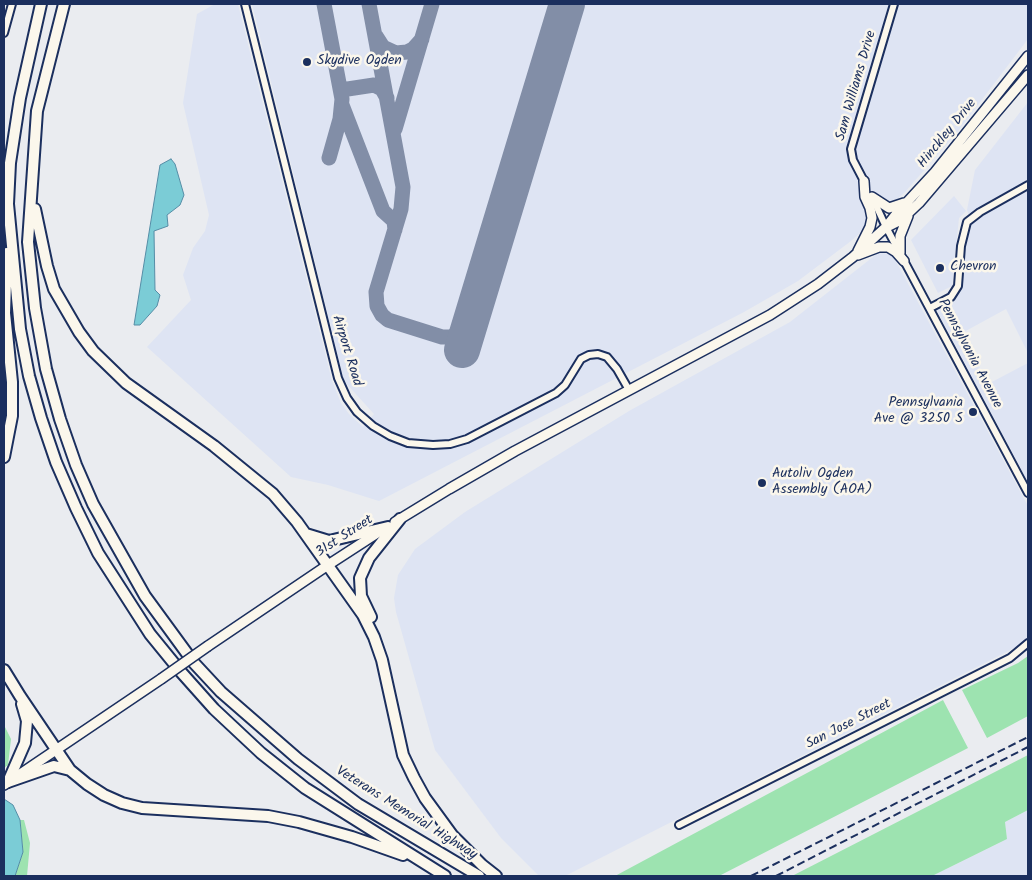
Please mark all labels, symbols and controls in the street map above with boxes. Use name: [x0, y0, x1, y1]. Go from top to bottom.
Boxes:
street label: Sam Williams Drive: [833, 29, 881, 143]
place label: Skydive Ogden: [317, 54, 402, 70]
marker: Skydive Ogden: [301, 56, 313, 68]
street label: Hinckley Drive: [915, 96, 981, 172]
place label: Chevron: [950, 260, 997, 276]
marker: Chevron: [934, 262, 946, 274]
street label: Pennsylvania Avenue: [933, 296, 1005, 412]
street label: Airport Road: [327, 314, 365, 388]
place label: Pennsylvania Ave @ 3250 S: [874, 396, 963, 428]
marker: Pennsylvania Ave @ 3250 S: [967, 406, 979, 418]
place label: Autoliv Ogden Assembly (AOA): [772, 467, 872, 500]
marker: Autoliv Ogden Assembly (AOA): [756, 477, 768, 489]
street label: 31st Street: [313, 512, 377, 562]
street label: San Jose Street: [804, 696, 894, 754]
street label: Veterans Memorial Highway: [332, 764, 480, 864]

